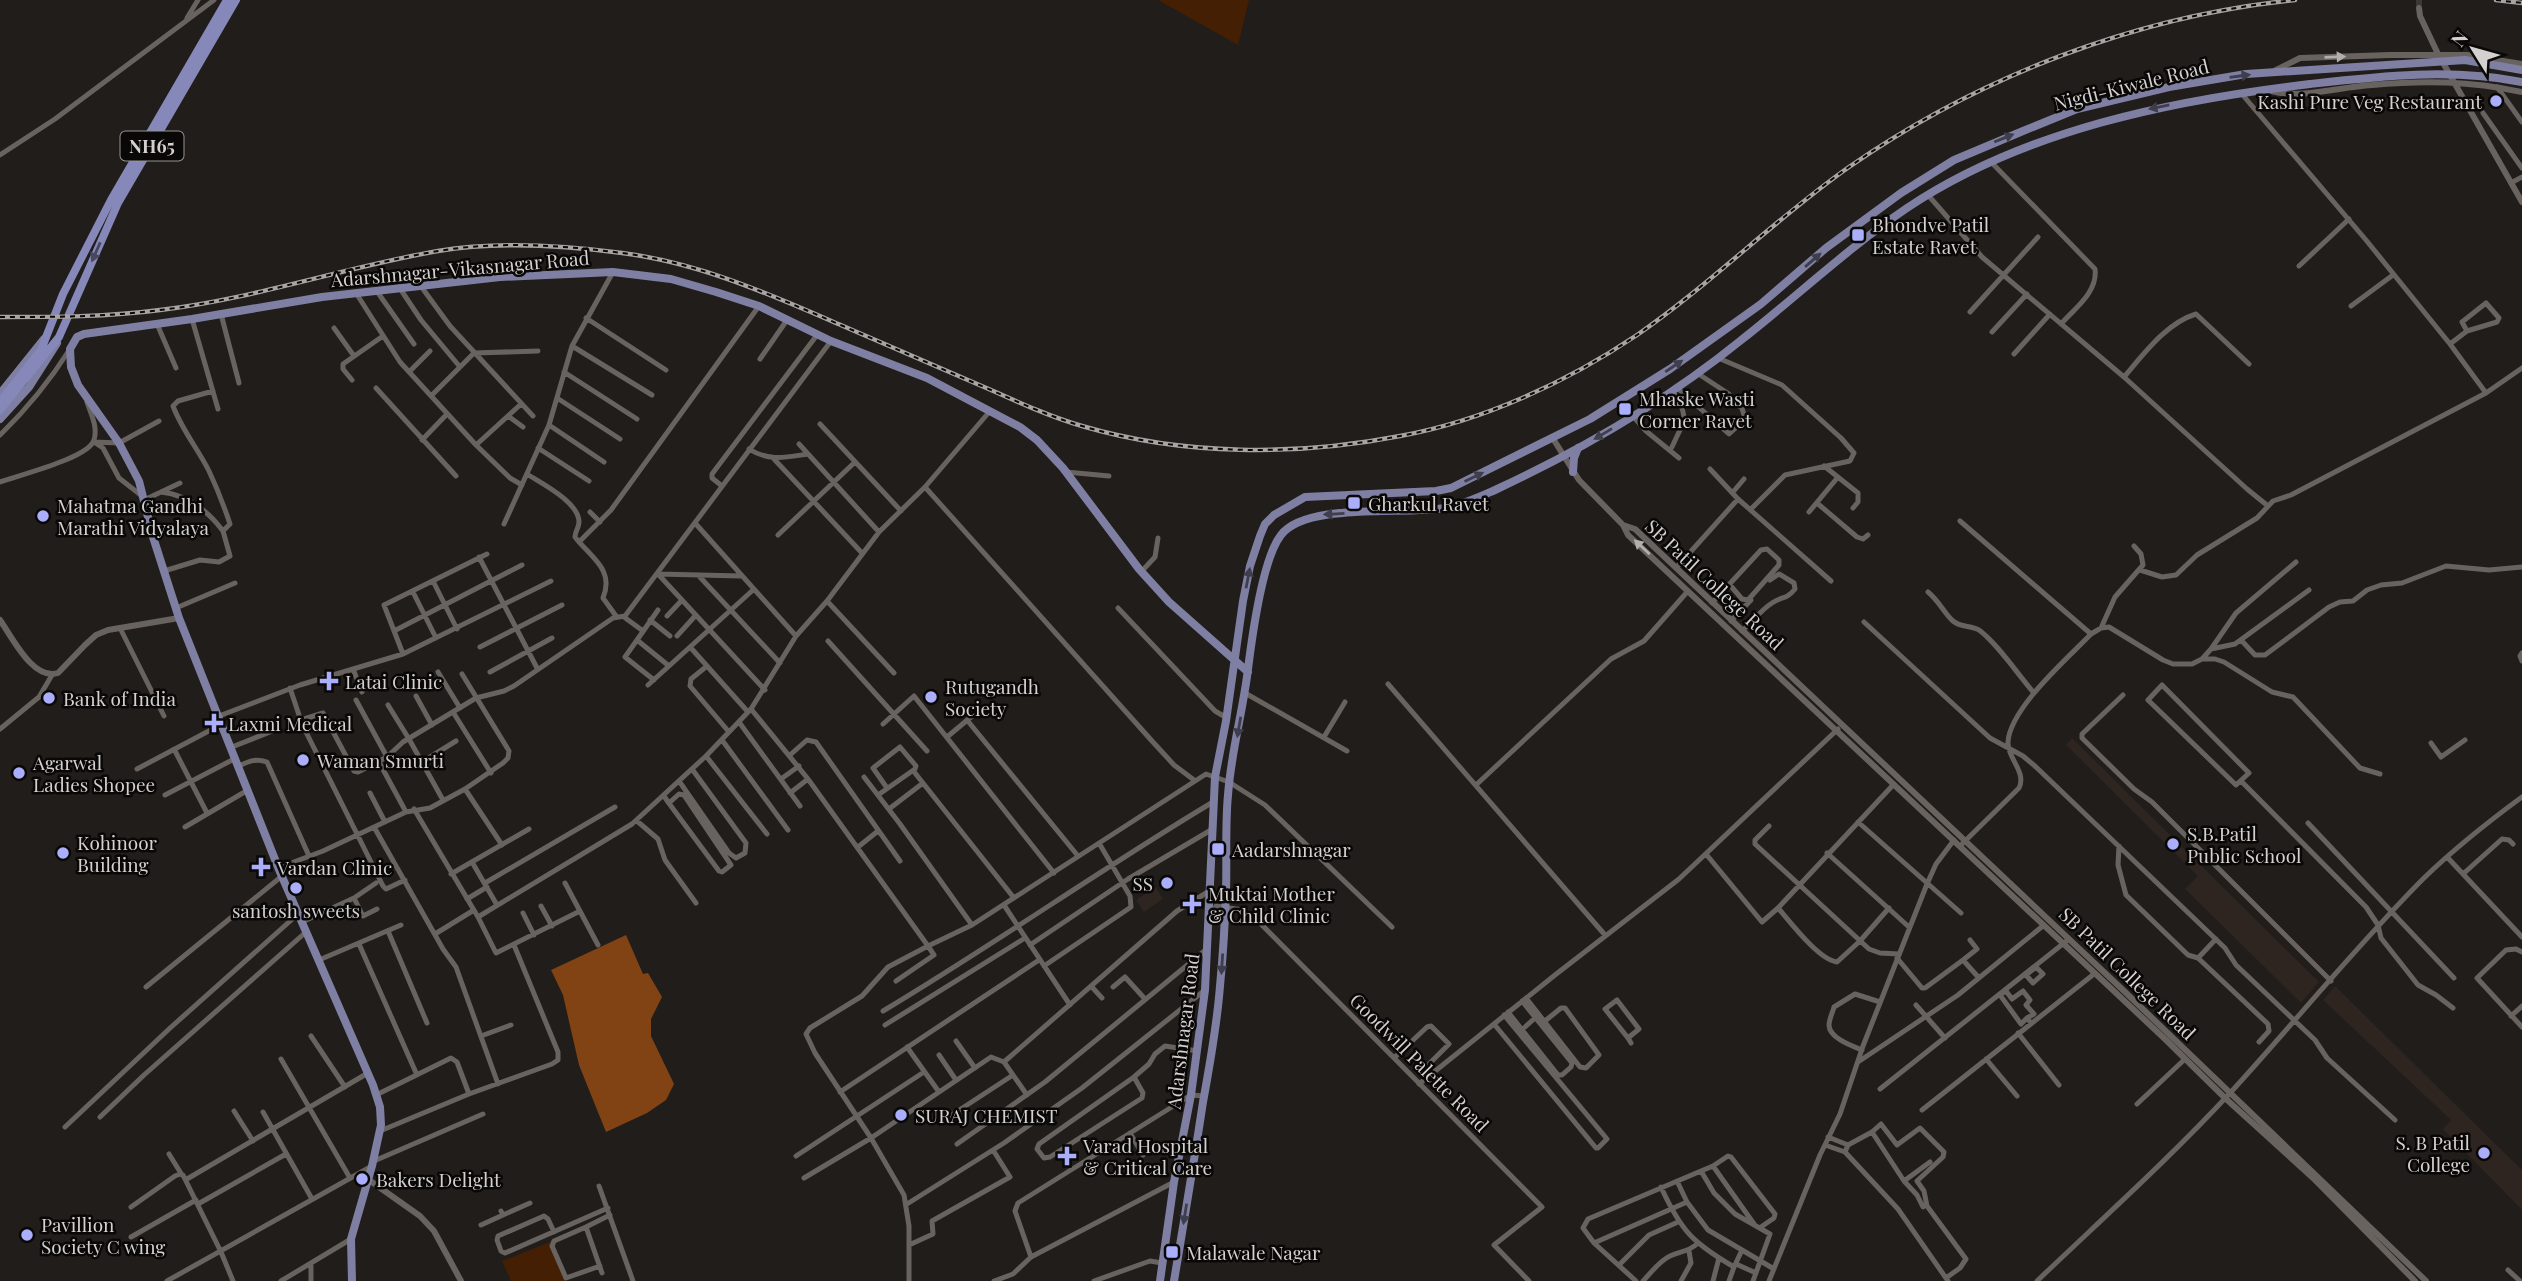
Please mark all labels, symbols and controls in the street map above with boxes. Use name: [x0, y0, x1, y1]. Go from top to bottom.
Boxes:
north arrow: [2438, 14, 2508, 84]
text: N: [2444, 25, 2473, 51]
one-way arrow: [2324, 51, 2346, 62]
street label: Nigdi-Kiwale Road: [2051, 52, 2211, 116]
one-way arrow: [2229, 70, 2251, 81]
place label: Kashi Pure Veg Restaurant: [2257, 88, 2482, 114]
marker: Kashi Pure Veg Restaurant: [2488, 93, 2504, 109]
one-way arrow: [2148, 102, 2170, 113]
road number: NH65: [120, 132, 184, 160]
one-way arrow: [1993, 133, 2014, 144]
place label: Bhondve Patil Estate Ravet: [1872, 211, 1990, 259]
marker: Bhondve Patil Estate Ravet: [1850, 227, 1866, 243]
one-way arrow: [90, 242, 102, 262]
street label: Adarshnagar-Vikasnagar Road: [329, 244, 590, 292]
one-way arrow: [1804, 253, 1821, 268]
one-way arrow: [1665, 359, 1683, 373]
place label: Mhaske Wasti Corner Ravet: [1639, 385, 1755, 433]
marker: Mhaske Wasti Corner Ravet: [1617, 401, 1633, 417]
one-way arrow: [1593, 427, 1612, 440]
one-way arrow: [1464, 471, 1484, 482]
place label: Gharkul Ravet: [1368, 490, 1489, 516]
place label: Mahatma Gandhi Marathi Vidyalaya: [57, 492, 210, 540]
marker: Gharkul Ravet: [1346, 495, 1362, 511]
marker: Mahatma Gandhi Marathi Vidyalaya: [35, 508, 51, 524]
one-way arrow: [1323, 509, 1345, 520]
street label: SB Patil College Road: [1640, 513, 1790, 655]
one-way arrow: [1633, 539, 1651, 555]
one-way arrow: [1243, 567, 1254, 589]
place label: Latai Clinic: [345, 668, 442, 694]
marker: Latai Clinic: [319, 671, 339, 691]
place label: Rutugandh Society: [945, 673, 1039, 721]
place label: Bank of India: [63, 685, 176, 711]
marker: Rutugandh Society: [923, 689, 939, 705]
marker: Bank of India: [41, 690, 57, 706]
place label: Laxmi Medical: [228, 710, 353, 736]
marker: Laxmi Medical: [206, 715, 222, 731]
one-way arrow: [1233, 716, 1244, 738]
place label: Waman Smurti: [316, 747, 444, 773]
place label: Agarwal Ladies Shopee: [32, 749, 155, 797]
marker: Waman Smurti: [295, 752, 311, 768]
marker: Agarwal Ladies Shopee: [11, 765, 27, 781]
place label: S.B.Patil Public School: [2187, 820, 2302, 868]
place label: Kohinoor Building: [77, 829, 158, 877]
place label: Aadarshnagar: [1231, 836, 1351, 862]
marker: S.B.Patil Public School: [2165, 836, 2181, 852]
marker: Aadarshnagar: [1210, 841, 1226, 857]
marker: Kohinoor Building: [55, 845, 71, 861]
place label: Vardan Clinic: [276, 854, 392, 880]
marker: Vardan Clinic: [251, 857, 271, 877]
place label: SS: [1132, 870, 1153, 896]
marker: SS: [1159, 875, 1175, 891]
marker: santosh sweets: [288, 880, 304, 896]
place label: Muktai Mother & Child Clinic: [1208, 880, 1335, 928]
marker: Muktai Mother & Child Clinic: [1182, 894, 1202, 914]
place label: santosh sweets: [232, 897, 360, 923]
street label: SB Patil College Road: [2054, 901, 2202, 1045]
street label: Adarshnagar Road: [1159, 952, 1204, 1111]
one-way arrow: [1216, 954, 1227, 976]
street label: Goodwill Palette Road: [1345, 987, 1495, 1137]
place label: SURAJ CHEMIST: [915, 1102, 1058, 1128]
marker: SURAJ CHEMIST: [893, 1107, 909, 1123]
place label: S. B Patil College: [2395, 1129, 2471, 1177]
place label: Varad Hospital & Critical Care: [1082, 1132, 1212, 1180]
marker: S. B Patil College: [2476, 1145, 2492, 1161]
marker: Varad Hospital & Critical Care: [1057, 1146, 1077, 1166]
place label: Bakers Delight: [376, 1166, 501, 1192]
marker: Bakers Delight: [354, 1171, 370, 1187]
one-way arrow: [1179, 1203, 1190, 1225]
place label: Pavillion Society C wing: [41, 1211, 165, 1259]
marker: Pavillion Society C wing: [19, 1227, 35, 1243]
place label: Malawale Nagar: [1186, 1239, 1321, 1265]
marker: Malawale Nagar: [1164, 1244, 1180, 1260]

